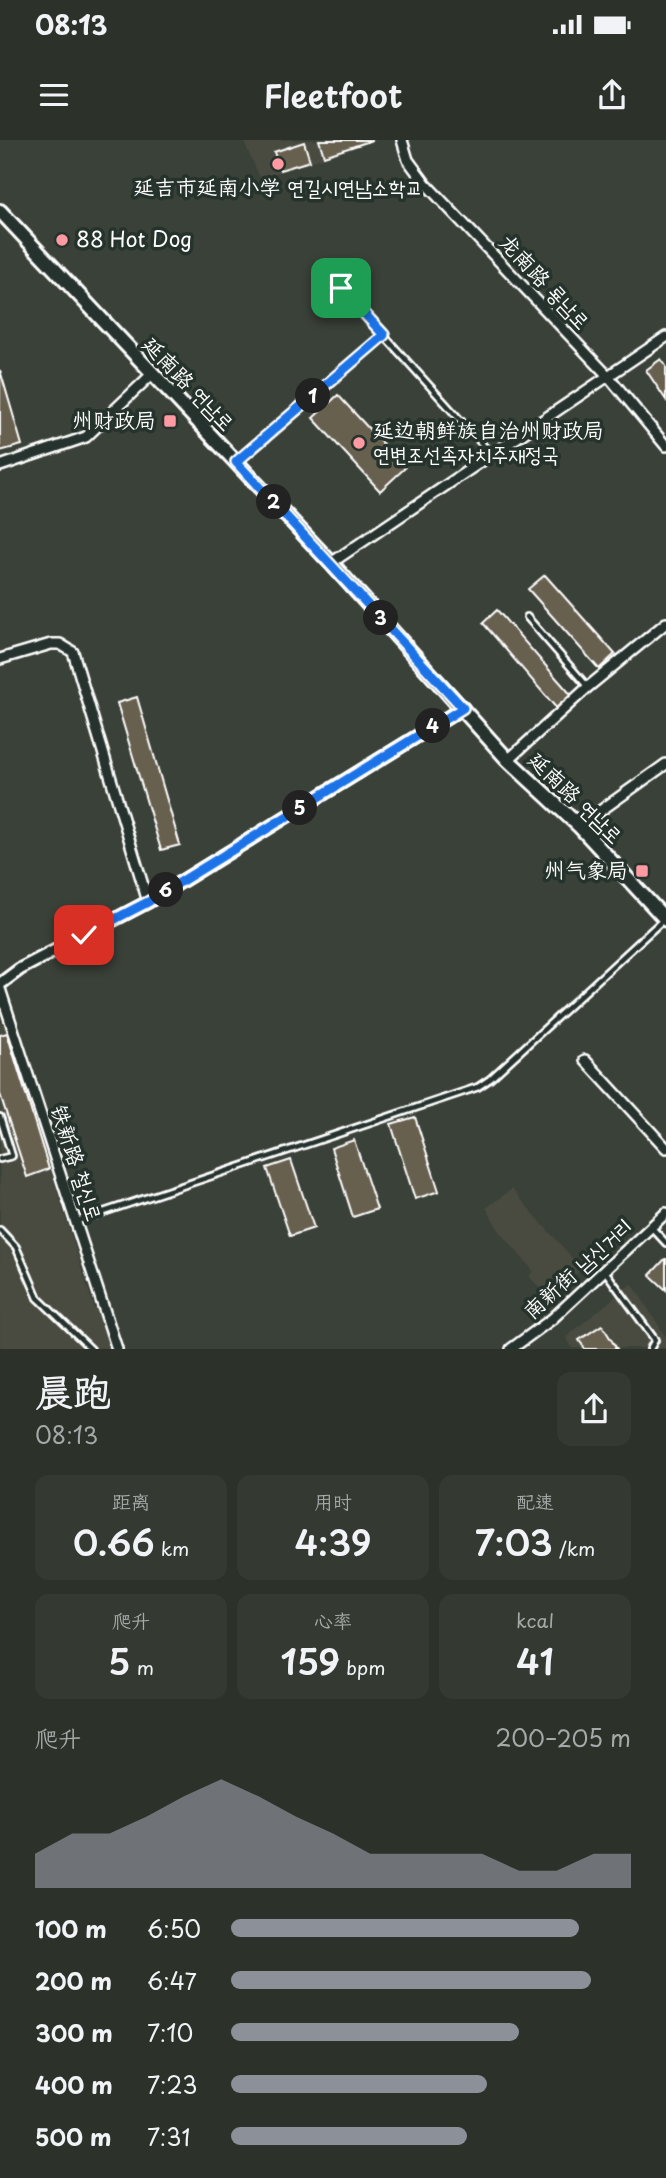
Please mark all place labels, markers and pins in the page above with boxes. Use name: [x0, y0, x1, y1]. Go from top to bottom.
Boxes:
marker: 延吉市延南小学 연길시연남소학교: [270, 156, 286, 172]
place label: 延吉市延南小学 연길시연남소학교: [133, 170, 423, 202]
place label: 88 Hot Dog: [76, 222, 192, 254]
marker: 88 Hot Dog: [54, 232, 70, 248]
pin: [311, 258, 371, 318]
pin: 1: [296, 378, 330, 414]
place label: 州财政局: [72, 403, 156, 435]
marker: 州财政局: [162, 413, 178, 429]
place label: 延边朝鲜族自治州财政局 연변조선족자치주재정국: [373, 413, 604, 469]
marker: 延边朝鲜族自治州财政局 연변조선족자치주재정국: [351, 435, 367, 451]
pin: 2: [256, 484, 292, 520]
pin: 3: [364, 601, 398, 636]
pin: 4: [416, 708, 450, 744]
pin: 5: [282, 790, 318, 826]
place label: 州气象局: [544, 853, 628, 885]
marker: 州气象局: [634, 863, 650, 879]
pin: 6: [148, 872, 184, 908]
pin: [54, 905, 114, 965]

